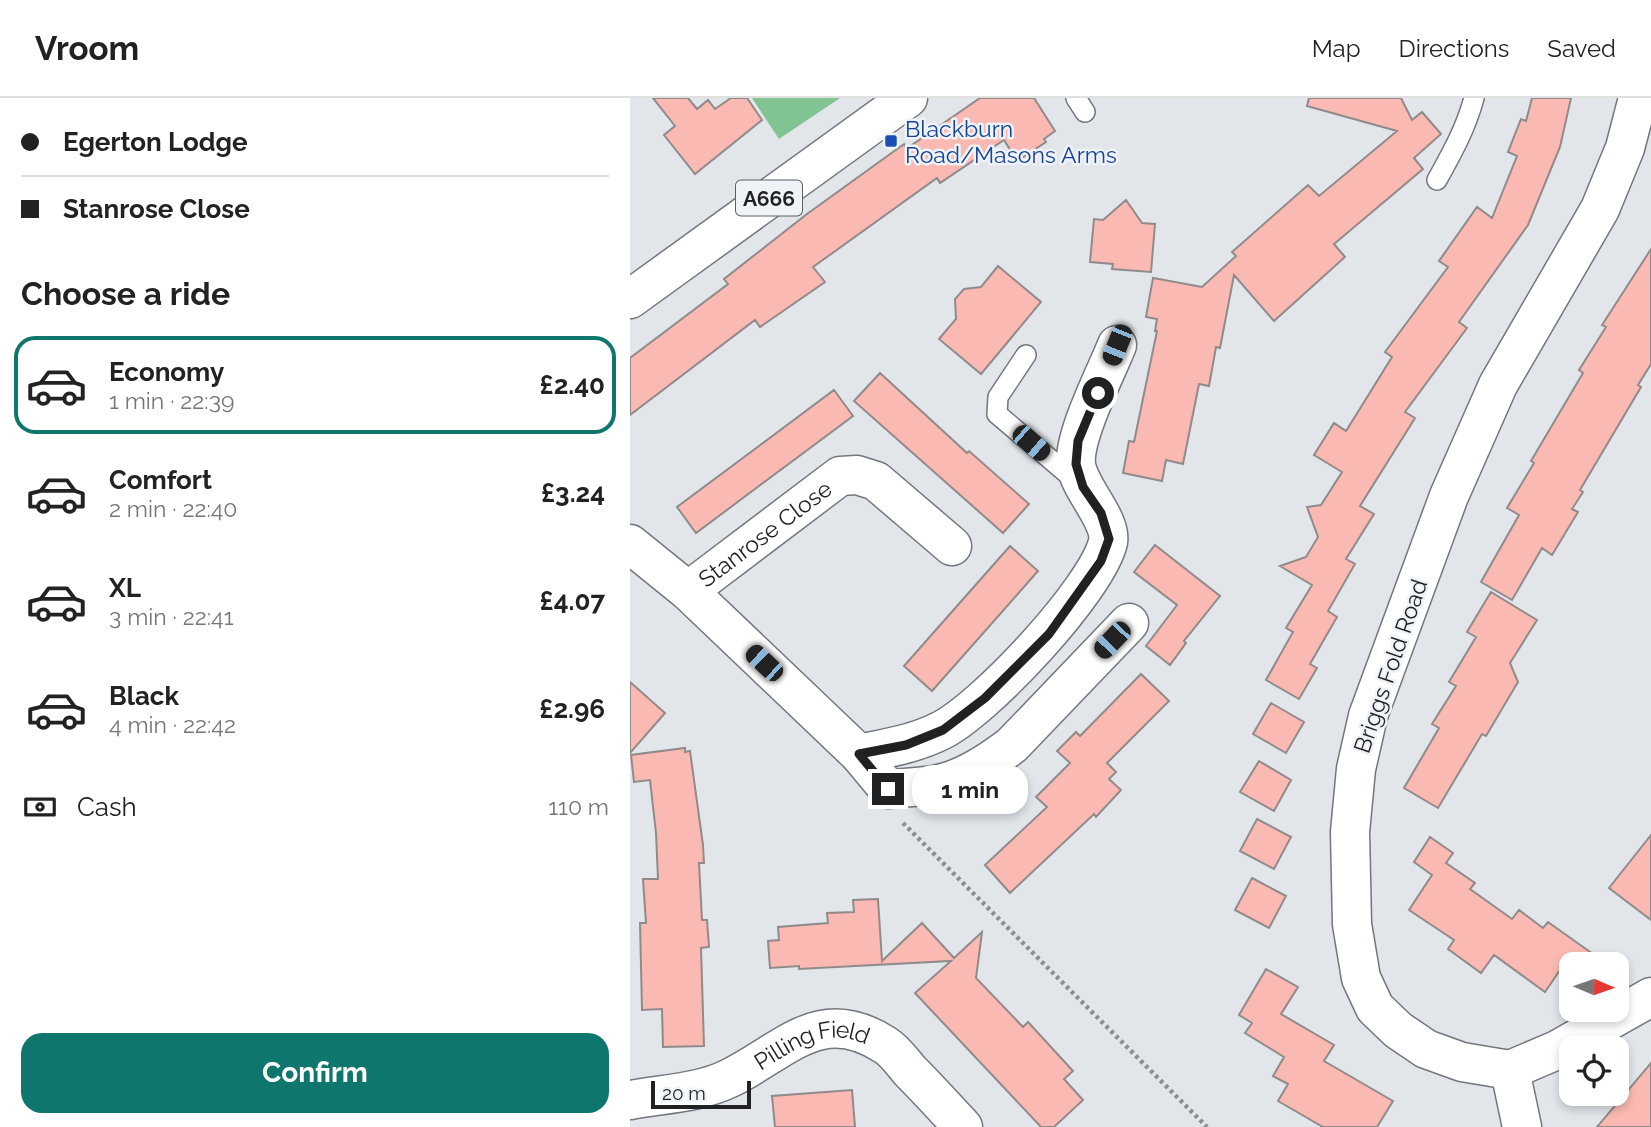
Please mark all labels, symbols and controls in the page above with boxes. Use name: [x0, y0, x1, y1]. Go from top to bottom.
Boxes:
text: Vroom: [35, 29, 139, 68]
text: Map: [1312, 34, 1361, 63]
text: Directions: [1399, 34, 1509, 63]
text: Saved: [1547, 34, 1616, 63]
place label: Blackburn Road/Masons Arms: [905, 115, 1117, 168]
text: Egerton Lodge: [63, 127, 248, 157]
marker: Blackburn Road/Masons Arms: [883, 133, 899, 149]
road number: A666: [736, 180, 802, 216]
text: Stanrose Close: [63, 194, 250, 224]
text: Choose a ride: [21, 275, 230, 312]
car: [1100, 322, 1135, 368]
icon: car: [25, 354, 88, 417]
text: Economy: [109, 357, 224, 387]
text: £2.40: [540, 370, 605, 400]
route start: [1082, 377, 1114, 409]
text: 1 min · 22:39: [109, 387, 234, 414]
car: [1009, 421, 1054, 465]
icon: car: [25, 462, 88, 525]
text: Comfort: [109, 465, 212, 495]
street label: Stanrose Close: [693, 474, 836, 592]
text: £3.24: [541, 478, 605, 508]
text: 2 min · 22:40: [109, 495, 237, 522]
icon: car: [25, 570, 88, 633]
text: XL: [109, 573, 141, 603]
street label: Briggs Fold Road: [1348, 576, 1432, 756]
text: £4.07: [540, 586, 605, 616]
text: 3 min · 22:41: [109, 603, 233, 630]
car: [1090, 618, 1135, 662]
car: [742, 641, 787, 685]
icon: car: [25, 678, 88, 741]
text: Black: [109, 681, 179, 711]
text: £2.96: [539, 694, 605, 724]
text: 4 min · 22:42: [109, 711, 236, 738]
callout: 1 min: [912, 764, 1028, 814]
route end: [872, 773, 904, 805]
text: 1 min: [941, 776, 999, 803]
icon: cash: [21, 788, 59, 826]
text: Cash: [77, 792, 137, 822]
text: 110 m: [548, 793, 609, 820]
north arrow: [1559, 952, 1629, 1022]
map controls: [1559, 952, 1629, 1106]
street label: Pilling Field: [749, 1015, 874, 1075]
button: Confirm: [21, 1033, 609, 1113]
button: locate: [1559, 1036, 1629, 1106]
scale bar: [651, 1078, 751, 1110]
text: 20 m: [662, 1082, 706, 1104]

